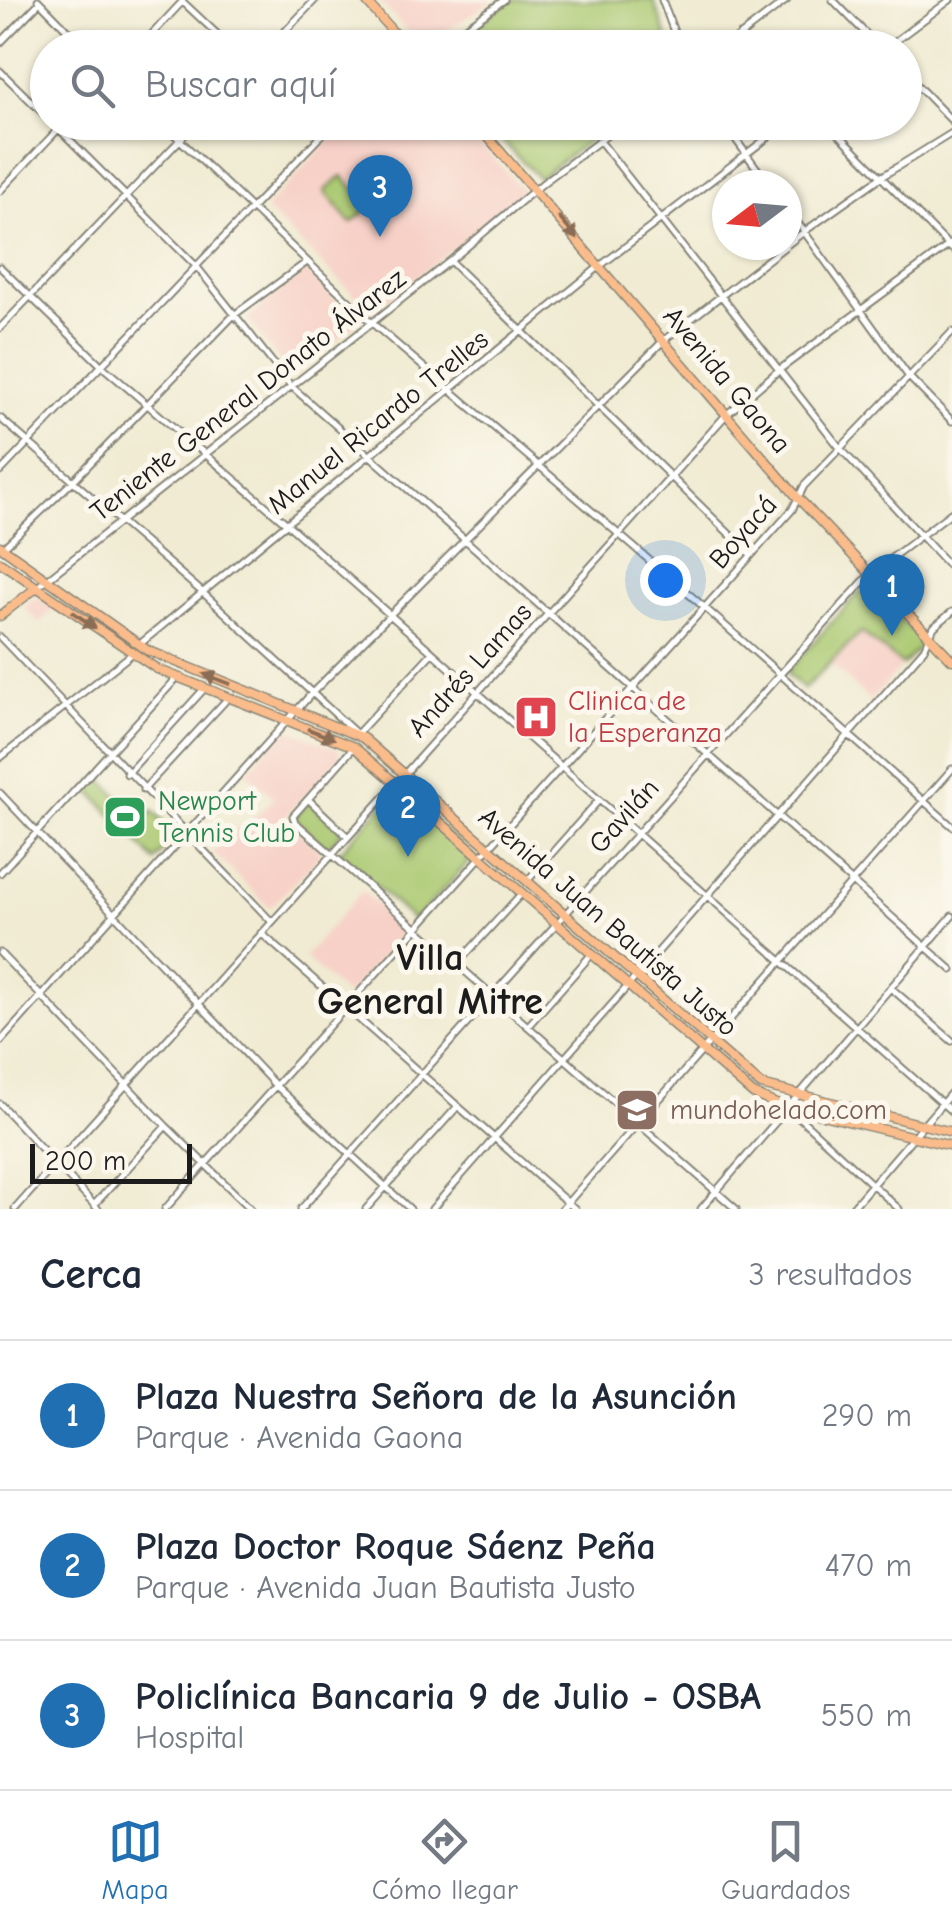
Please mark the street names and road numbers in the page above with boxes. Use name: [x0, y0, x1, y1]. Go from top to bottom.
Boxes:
street label: Teniente General Donato Álvarez: [84, 261, 412, 528]
street label: Avenida Gaona: [657, 300, 797, 460]
street label: Manuel Ricardo Trelles: [261, 323, 495, 521]
street label: Boyacá: [703, 489, 783, 575]
street label: Andrés Lamas: [402, 596, 538, 744]
street label: Gavilán: [582, 772, 666, 860]
street label: Avenida Juan Bautista Justo: [472, 801, 744, 1043]

